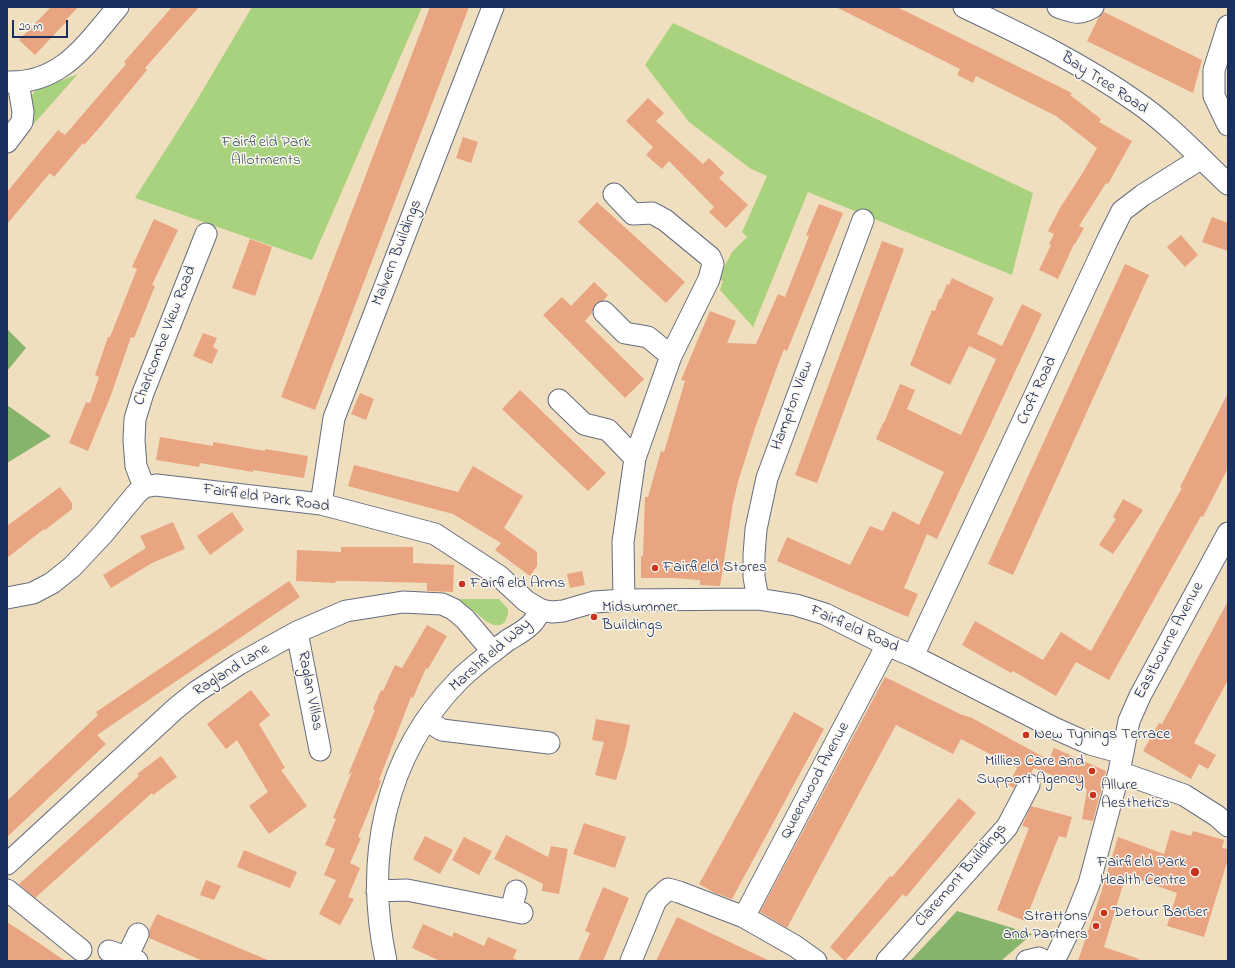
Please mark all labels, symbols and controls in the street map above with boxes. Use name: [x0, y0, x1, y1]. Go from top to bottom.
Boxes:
scale bar: [14, 12, 70, 38]
text: 20 m: [19, 18, 42, 36]
street label: Bay Tree Road: [1057, 49, 1151, 119]
park label: Fairfield Park Allotments: [222, 133, 310, 171]
street label: Malvern Buildings: [369, 197, 427, 309]
street label: Charlcombe View Road: [131, 264, 201, 408]
street label: Croft Road: [1014, 354, 1062, 428]
street label: Hampton View: [768, 359, 818, 453]
street label: Fairfield Park Road: [201, 481, 331, 517]
place label: Fairfield Stores: [663, 558, 767, 578]
marker: Fairfield Stores: [650, 563, 660, 573]
place label: Fairfield Arms: [470, 574, 565, 594]
marker: Fairfield Arms: [457, 579, 467, 589]
street label: Eastbourne Avenue: [1131, 579, 1209, 703]
place label: Midsummer Buildings: [602, 598, 678, 636]
street label: Fairfield Road: [807, 602, 901, 658]
marker: Midsummer Buildings: [589, 612, 599, 622]
street label: Marshfield Way: [446, 615, 536, 697]
street label: Ragland Lane: [191, 640, 273, 702]
street label: Raglan Villas: [292, 650, 326, 732]
street label: Queenwood Avenue: [777, 719, 855, 843]
place label: New Tynings Terrace: [1034, 725, 1170, 745]
marker: New Tynings Terrace: [1021, 730, 1031, 740]
place label: Millies Care and Support Agency: [976, 752, 1084, 790]
marker: Millies Care and Support Agency: [1087, 766, 1097, 776]
place label: Allure Aesthetics: [1101, 776, 1170, 814]
marker: Allure Aesthetics: [1088, 790, 1098, 800]
street label: Claremont Buildings: [912, 820, 1012, 932]
place label: Fairfield Park Health Centre: [1097, 853, 1186, 891]
marker: Fairfield Park Health Centre: [1189, 866, 1201, 878]
place label: Detour Barber: [1112, 903, 1208, 923]
place label: Strattons and Partners: [1003, 907, 1088, 945]
marker: Detour Barber: [1099, 908, 1109, 918]
marker: Strattons and Partners: [1091, 921, 1101, 931]

